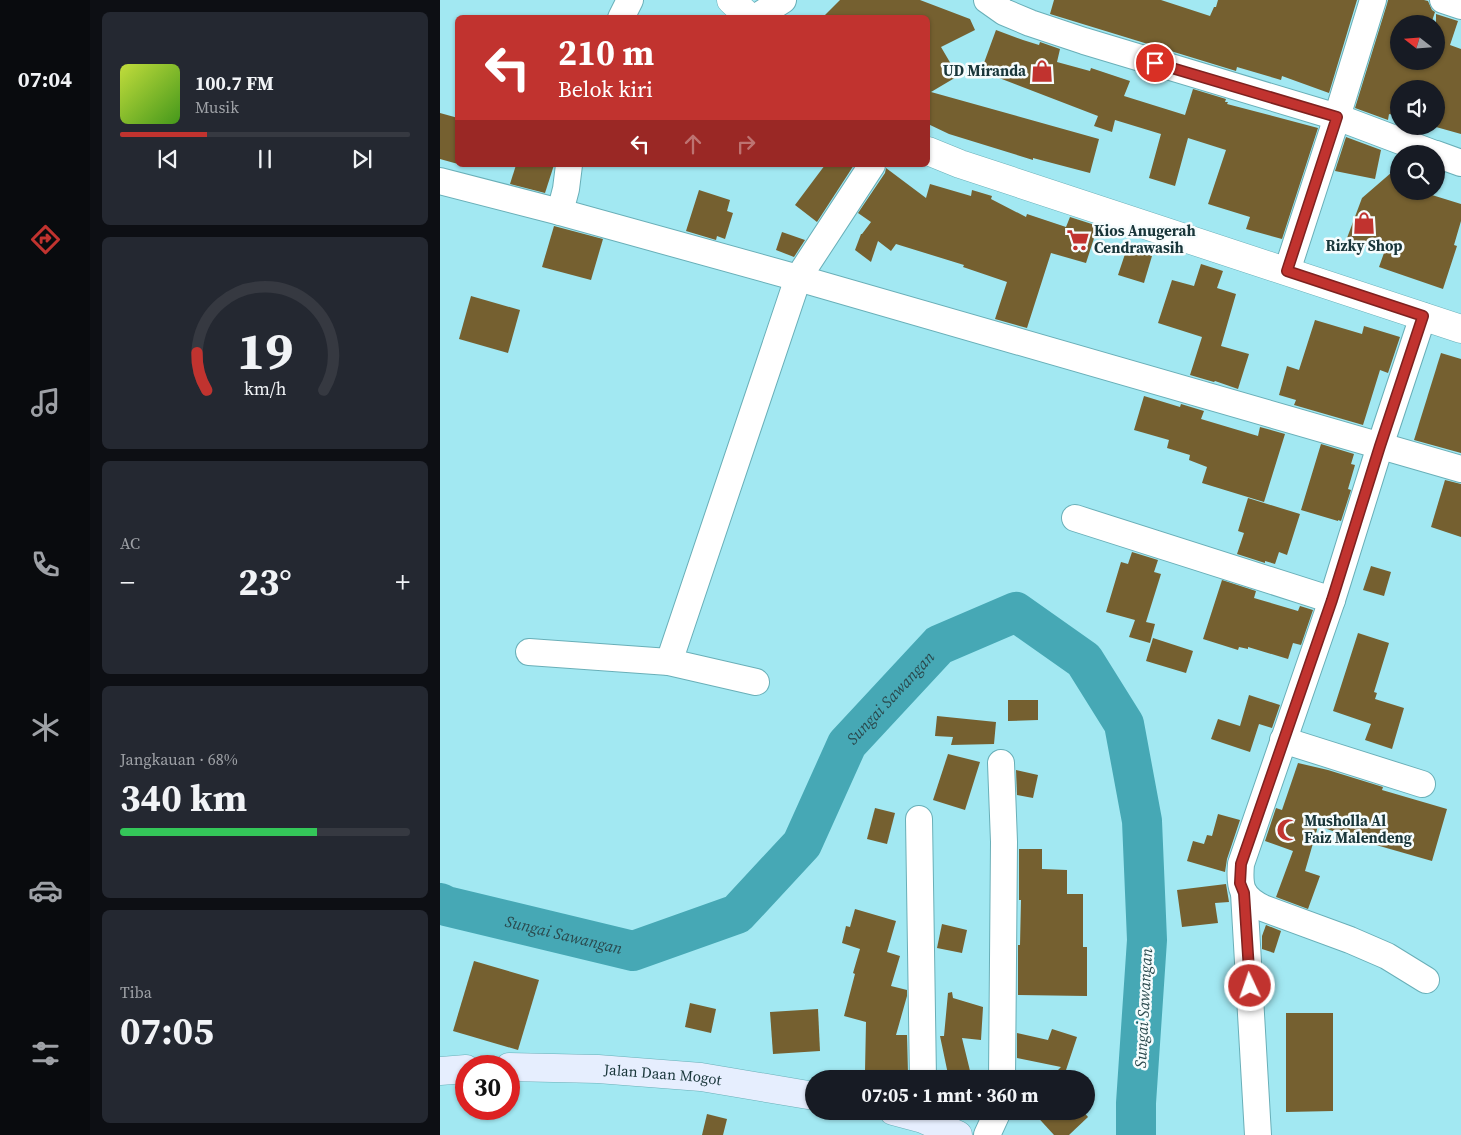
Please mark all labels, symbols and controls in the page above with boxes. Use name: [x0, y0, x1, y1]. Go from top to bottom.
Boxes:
north arrow: [1390, 15, 1445, 70]
map controls: [1390, 15, 1445, 200]
text: 210 m: [558, 29, 654, 77]
icon: left: [475, 35, 540, 100]
pin: [1134, 42, 1176, 84]
icon: arrive: [1141, 49, 1169, 77]
shop icon: UD Miranda: [1029, 58, 1055, 84]
place label: UD Miranda: [943, 60, 1027, 81]
text: 07:04: [18, 64, 72, 94]
text: 100.7 FM: [195, 70, 274, 96]
text: Belok kiri: [558, 74, 653, 104]
button: sound: [1390, 80, 1445, 135]
text: Musik: [195, 96, 239, 118]
icon: left: [626, 130, 654, 158]
icon: ahead: [679, 130, 707, 158]
icon: right: [732, 130, 760, 158]
icon: previous: [154, 145, 182, 173]
icon: pause: [251, 145, 279, 173]
icon: next: [348, 145, 376, 173]
button: search: [1390, 145, 1445, 200]
shop icon: Rizky Shop: [1351, 210, 1377, 236]
place label: Kios Anugerah Cendrawasih: [1094, 220, 1196, 258]
icon: directions: [28, 222, 63, 257]
supermarket icon: Kios Anugerah Cendrawasih: [1065, 227, 1091, 253]
place label: Rizky Shop: [1326, 235, 1402, 256]
text: 19: [237, 315, 293, 386]
text: km/h: [244, 376, 287, 401]
icon: music: [28, 385, 63, 420]
text: AC: [120, 532, 140, 554]
icon: phone: [28, 547, 63, 582]
text: 23°: [238, 556, 292, 608]
text: −: [120, 563, 135, 601]
text: +: [395, 563, 410, 601]
water label: Sungai Sawangan: [841, 646, 939, 749]
icon: climate: [28, 710, 63, 745]
text: Jangkauan · 68%: [120, 748, 238, 770]
text: 340 km: [120, 772, 247, 824]
place label: Musholla Al Faiz Malendeng: [1304, 810, 1412, 848]
mosque icon: Musholla Al Faiz Malendeng: [1275, 817, 1301, 843]
icon: car: [28, 873, 63, 908]
water label: Sungai Sawangan: [503, 910, 625, 959]
water label: Sungai Sawangan: [1129, 948, 1157, 1068]
position arrow: [1223, 959, 1275, 1011]
text: Tiba: [120, 981, 152, 1003]
text: 07:05: [120, 1005, 214, 1057]
icon: filters: [28, 1036, 63, 1071]
speed limit sign: 30: [455, 1055, 520, 1120]
street label: Jalan Daan Mogot: [602, 1058, 723, 1090]
text: 07:05 · 1 mnt · 360 m: [862, 1082, 1038, 1108]

